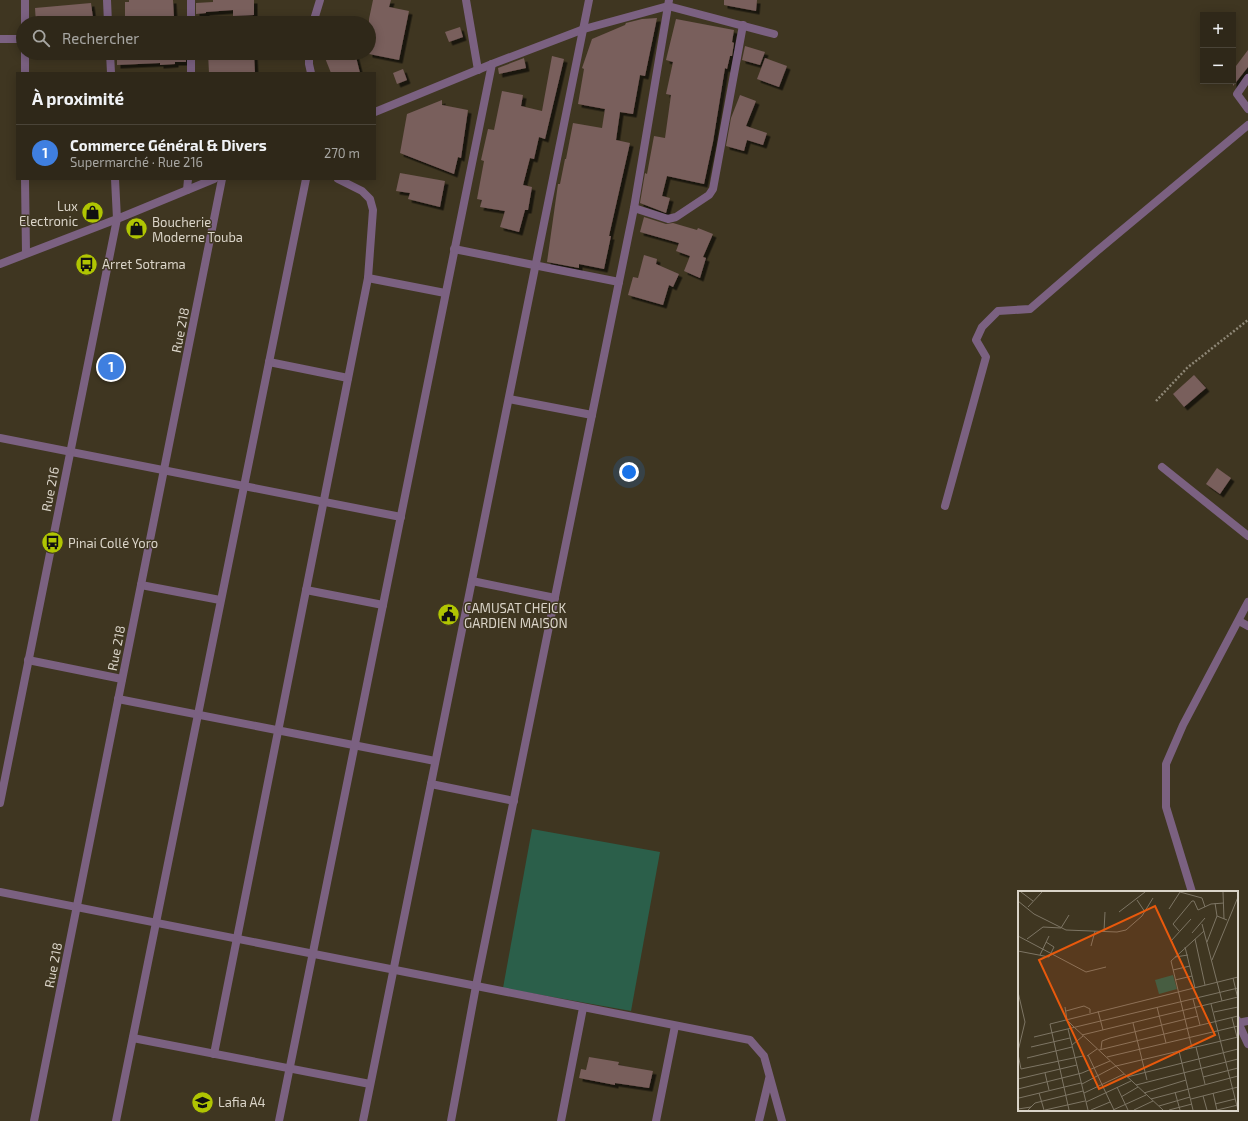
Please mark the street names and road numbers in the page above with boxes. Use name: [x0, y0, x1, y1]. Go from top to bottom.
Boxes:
street label: Rue 218: [168, 306, 192, 354]
street label: Rue 216: [38, 465, 62, 513]
street label: Rue 218: [104, 624, 128, 672]
street label: Rue 218: [41, 941, 65, 989]

